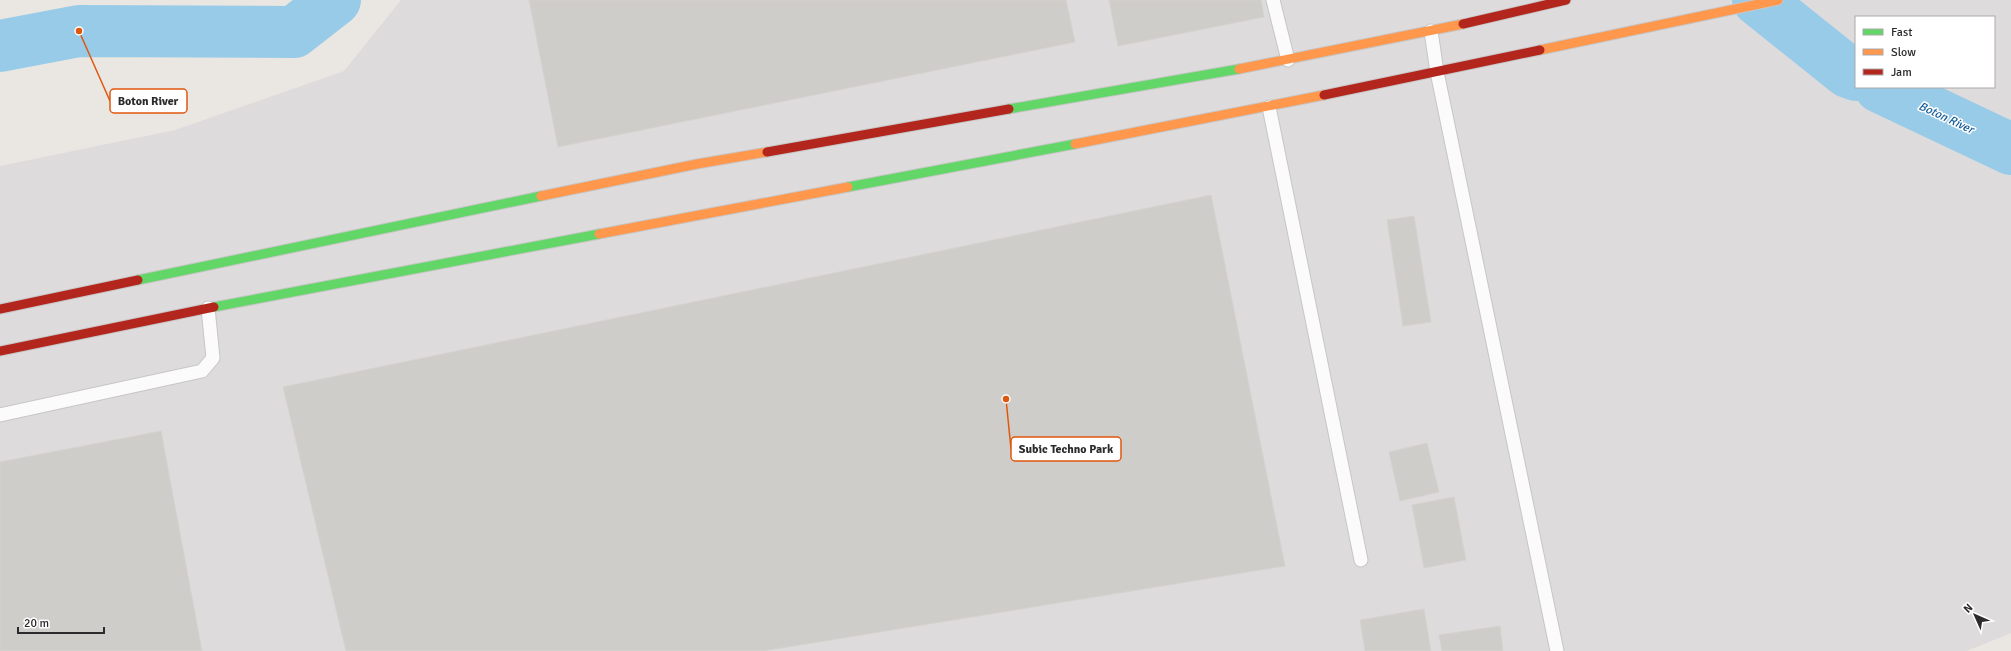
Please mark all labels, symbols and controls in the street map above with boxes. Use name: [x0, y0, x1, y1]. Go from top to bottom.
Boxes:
legend: [1855, 16, 1995, 88]
text: Fast: [1891, 25, 1912, 40]
text: Slow: [1891, 45, 1916, 60]
text: Jam: [1891, 65, 1912, 80]
callout: Boton River: [110, 89, 187, 113]
text: Boton River: [118, 94, 179, 109]
water label: Boton River: [1916, 99, 1977, 138]
callout: Subic Techno Park: [1011, 437, 1121, 461]
text: Subic Techno Park: [1019, 442, 1114, 457]
north arrow: [1955, 595, 1995, 635]
text: N: [1961, 601, 1976, 616]
scale bar: [18, 609, 104, 635]
text: 20 m: [24, 616, 49, 631]

